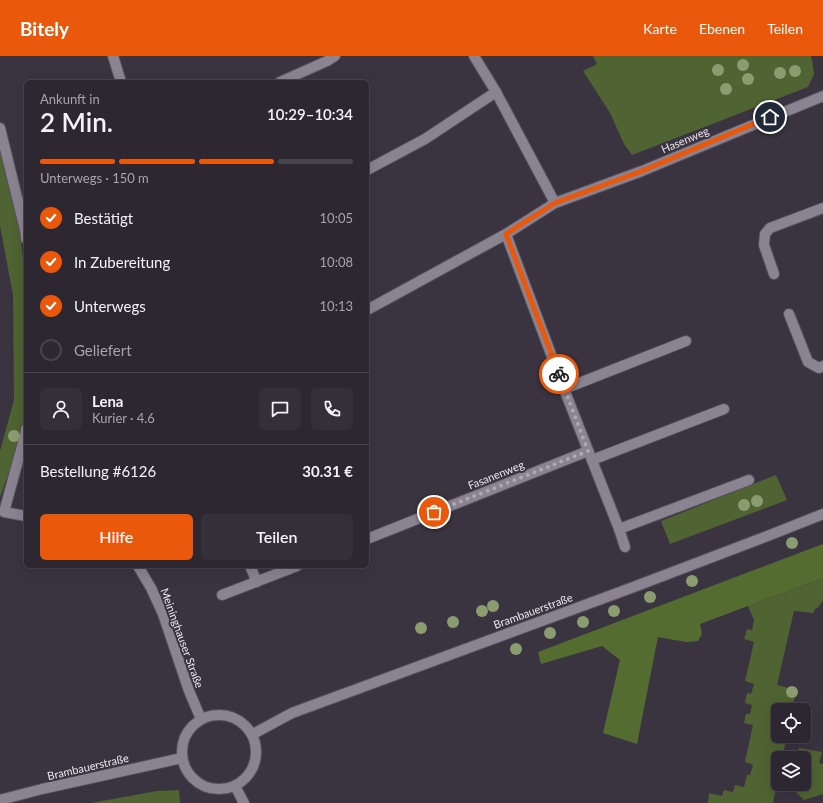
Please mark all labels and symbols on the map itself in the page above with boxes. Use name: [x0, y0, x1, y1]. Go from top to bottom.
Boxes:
pin: [753, 100, 787, 134]
street label: Hasenweg: [659, 124, 711, 155]
courier: [539, 354, 579, 394]
street label: Fasanenweg: [466, 457, 526, 492]
pin: [417, 495, 451, 529]
street label: Meininghauser Straße: [158, 586, 207, 690]
street label: Brambauerstraße: [491, 590, 574, 631]
street label: Brambauerstraße: [46, 751, 130, 782]

